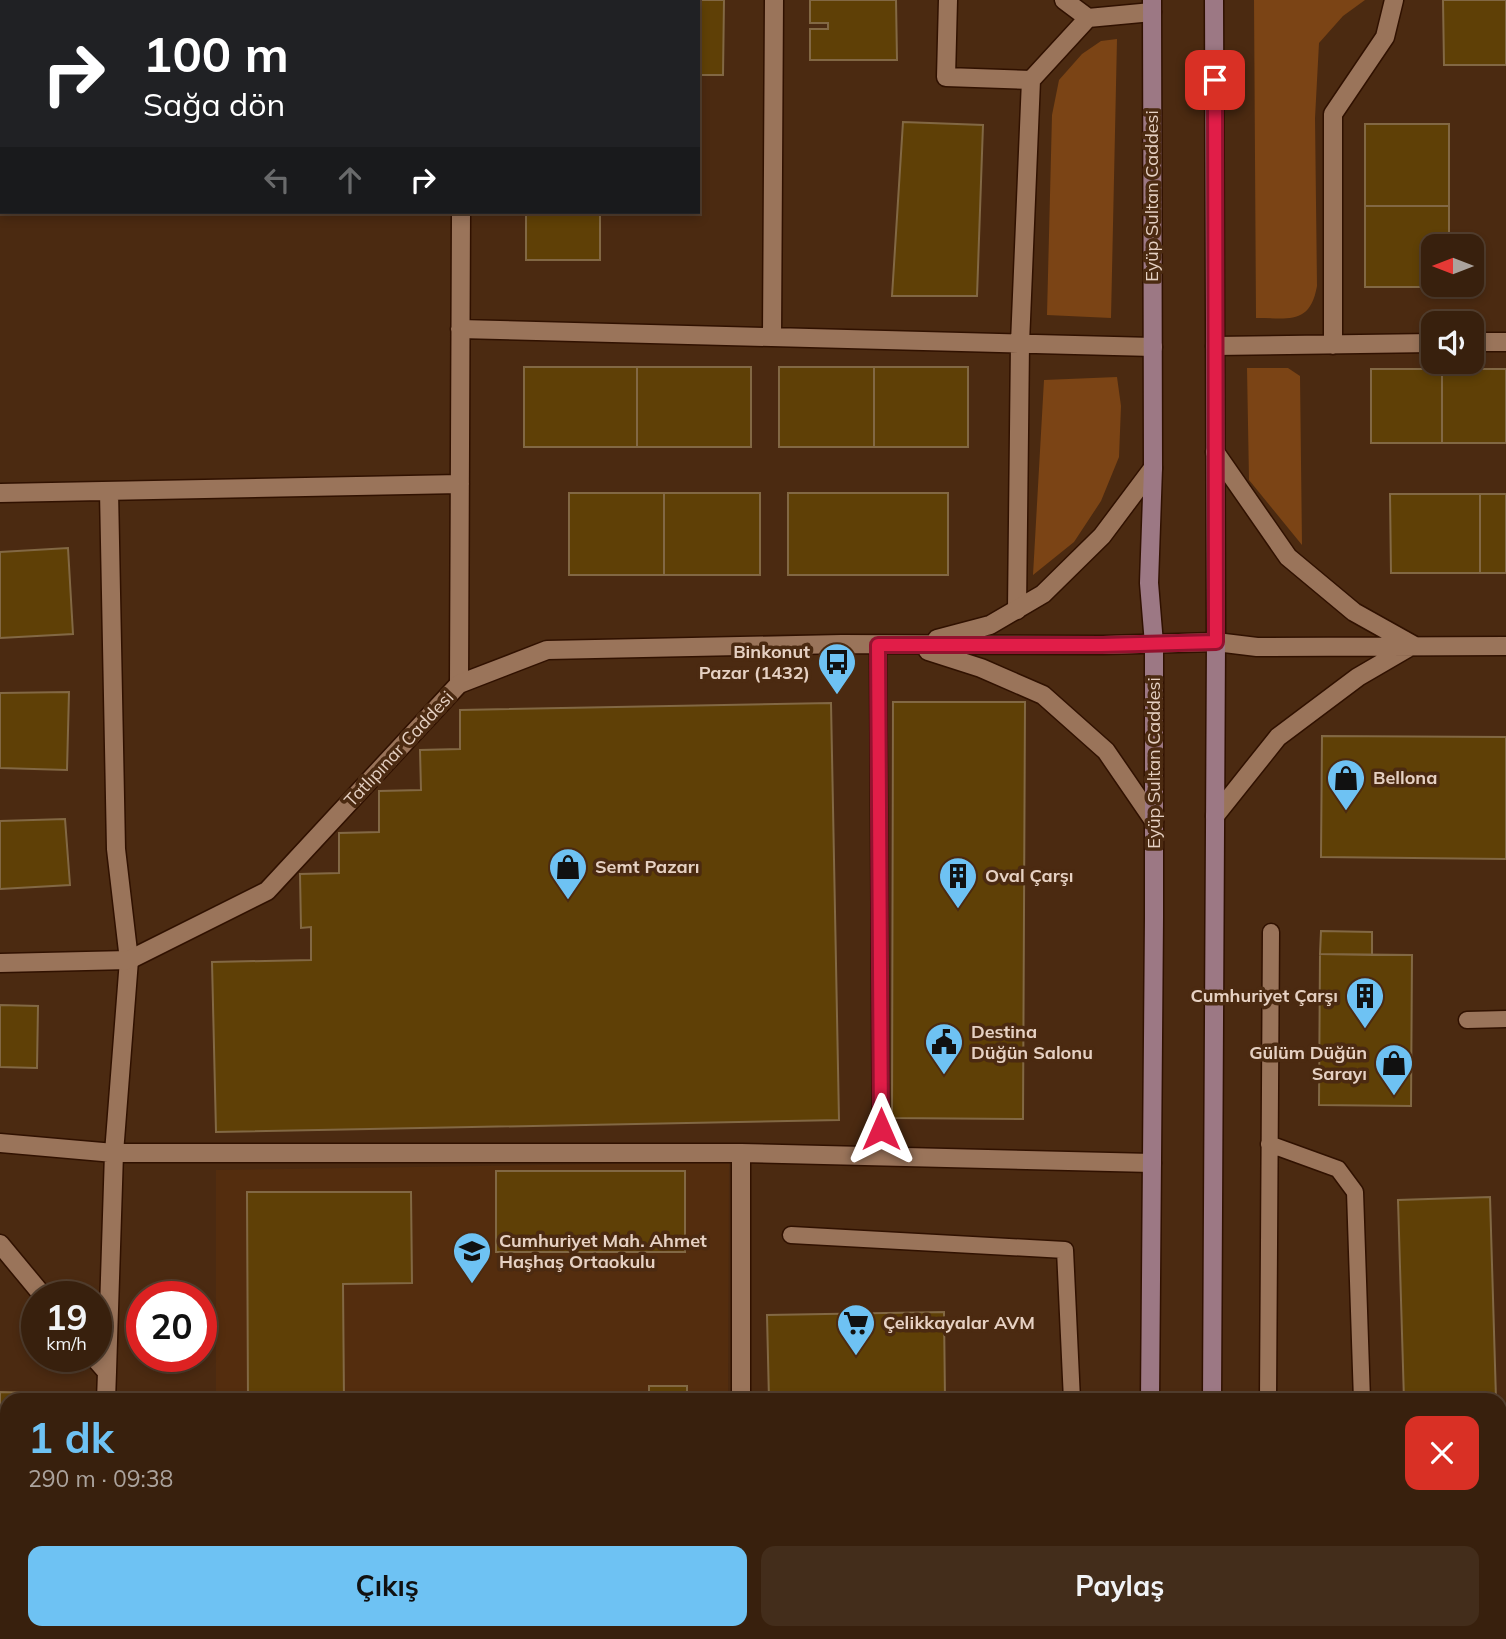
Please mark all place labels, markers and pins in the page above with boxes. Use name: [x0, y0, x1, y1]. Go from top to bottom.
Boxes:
pin: [1185, 50, 1245, 110]
place label: Binkonut Pazar (1432): [699, 640, 810, 684]
bus stop icon: Binkonut Pazar (1432): [816, 641, 858, 696]
shop icon: Bellona: [1325, 757, 1367, 812]
place label: Bellona: [1373, 766, 1437, 789]
shop icon: Semt Pazarı: [547, 846, 589, 901]
place label: Semt Pazarı: [595, 855, 699, 878]
building icon: Oval Çarşı: [937, 855, 979, 910]
place label: Oval Çarşı: [985, 864, 1073, 887]
building icon: Cumhuriyet Çarşı: [1344, 975, 1386, 1030]
place label: Cumhuriyet Çarşı: [1191, 984, 1338, 1007]
place label: Destina Düğün Salonu: [971, 1020, 1093, 1064]
public building icon: Destina Düğün Salonu: [923, 1021, 965, 1076]
place label: Gülüm Düğün Sarayı: [1249, 1041, 1367, 1085]
shop icon: Gülüm Düğün Sarayı: [1373, 1042, 1415, 1097]
place label: Cumhuriyet Mah. Ahmet Haşhaş Ortaokulu: [499, 1229, 707, 1273]
school or university icon: Cumhuriyet Mah. Ahmet Haşhaş Ortaokulu: [451, 1230, 493, 1285]
supermarket icon: Çelikkayalar AVM: [835, 1302, 877, 1357]
place label: Çelikkayalar AVM: [883, 1311, 1035, 1334]

